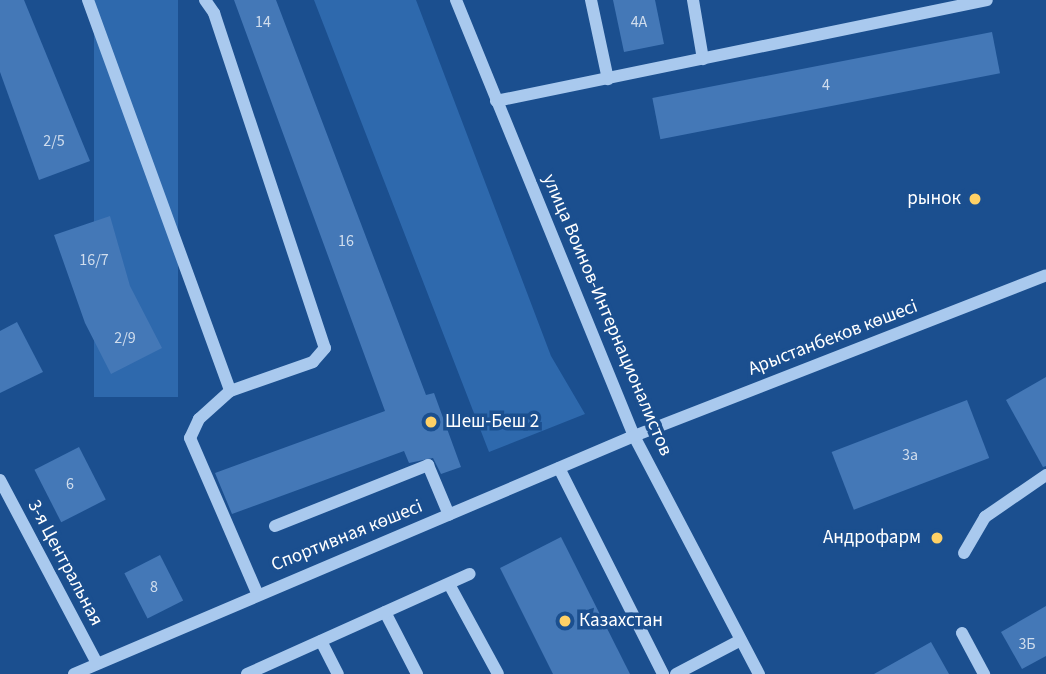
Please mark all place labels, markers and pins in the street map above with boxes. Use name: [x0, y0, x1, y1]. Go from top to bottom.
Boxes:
place label: рынок: [907, 188, 961, 210]
marker: рынок: [967, 191, 983, 207]
place label: Шеш-Беш 2: [445, 411, 539, 433]
marker: Шеш-Беш 2: [423, 414, 439, 430]
place label: Андрофарм: [823, 527, 921, 549]
marker: Андрофарм: [927, 528, 947, 548]
place label: Казахстан: [579, 610, 663, 632]
marker: Казахстан: [557, 613, 573, 629]

